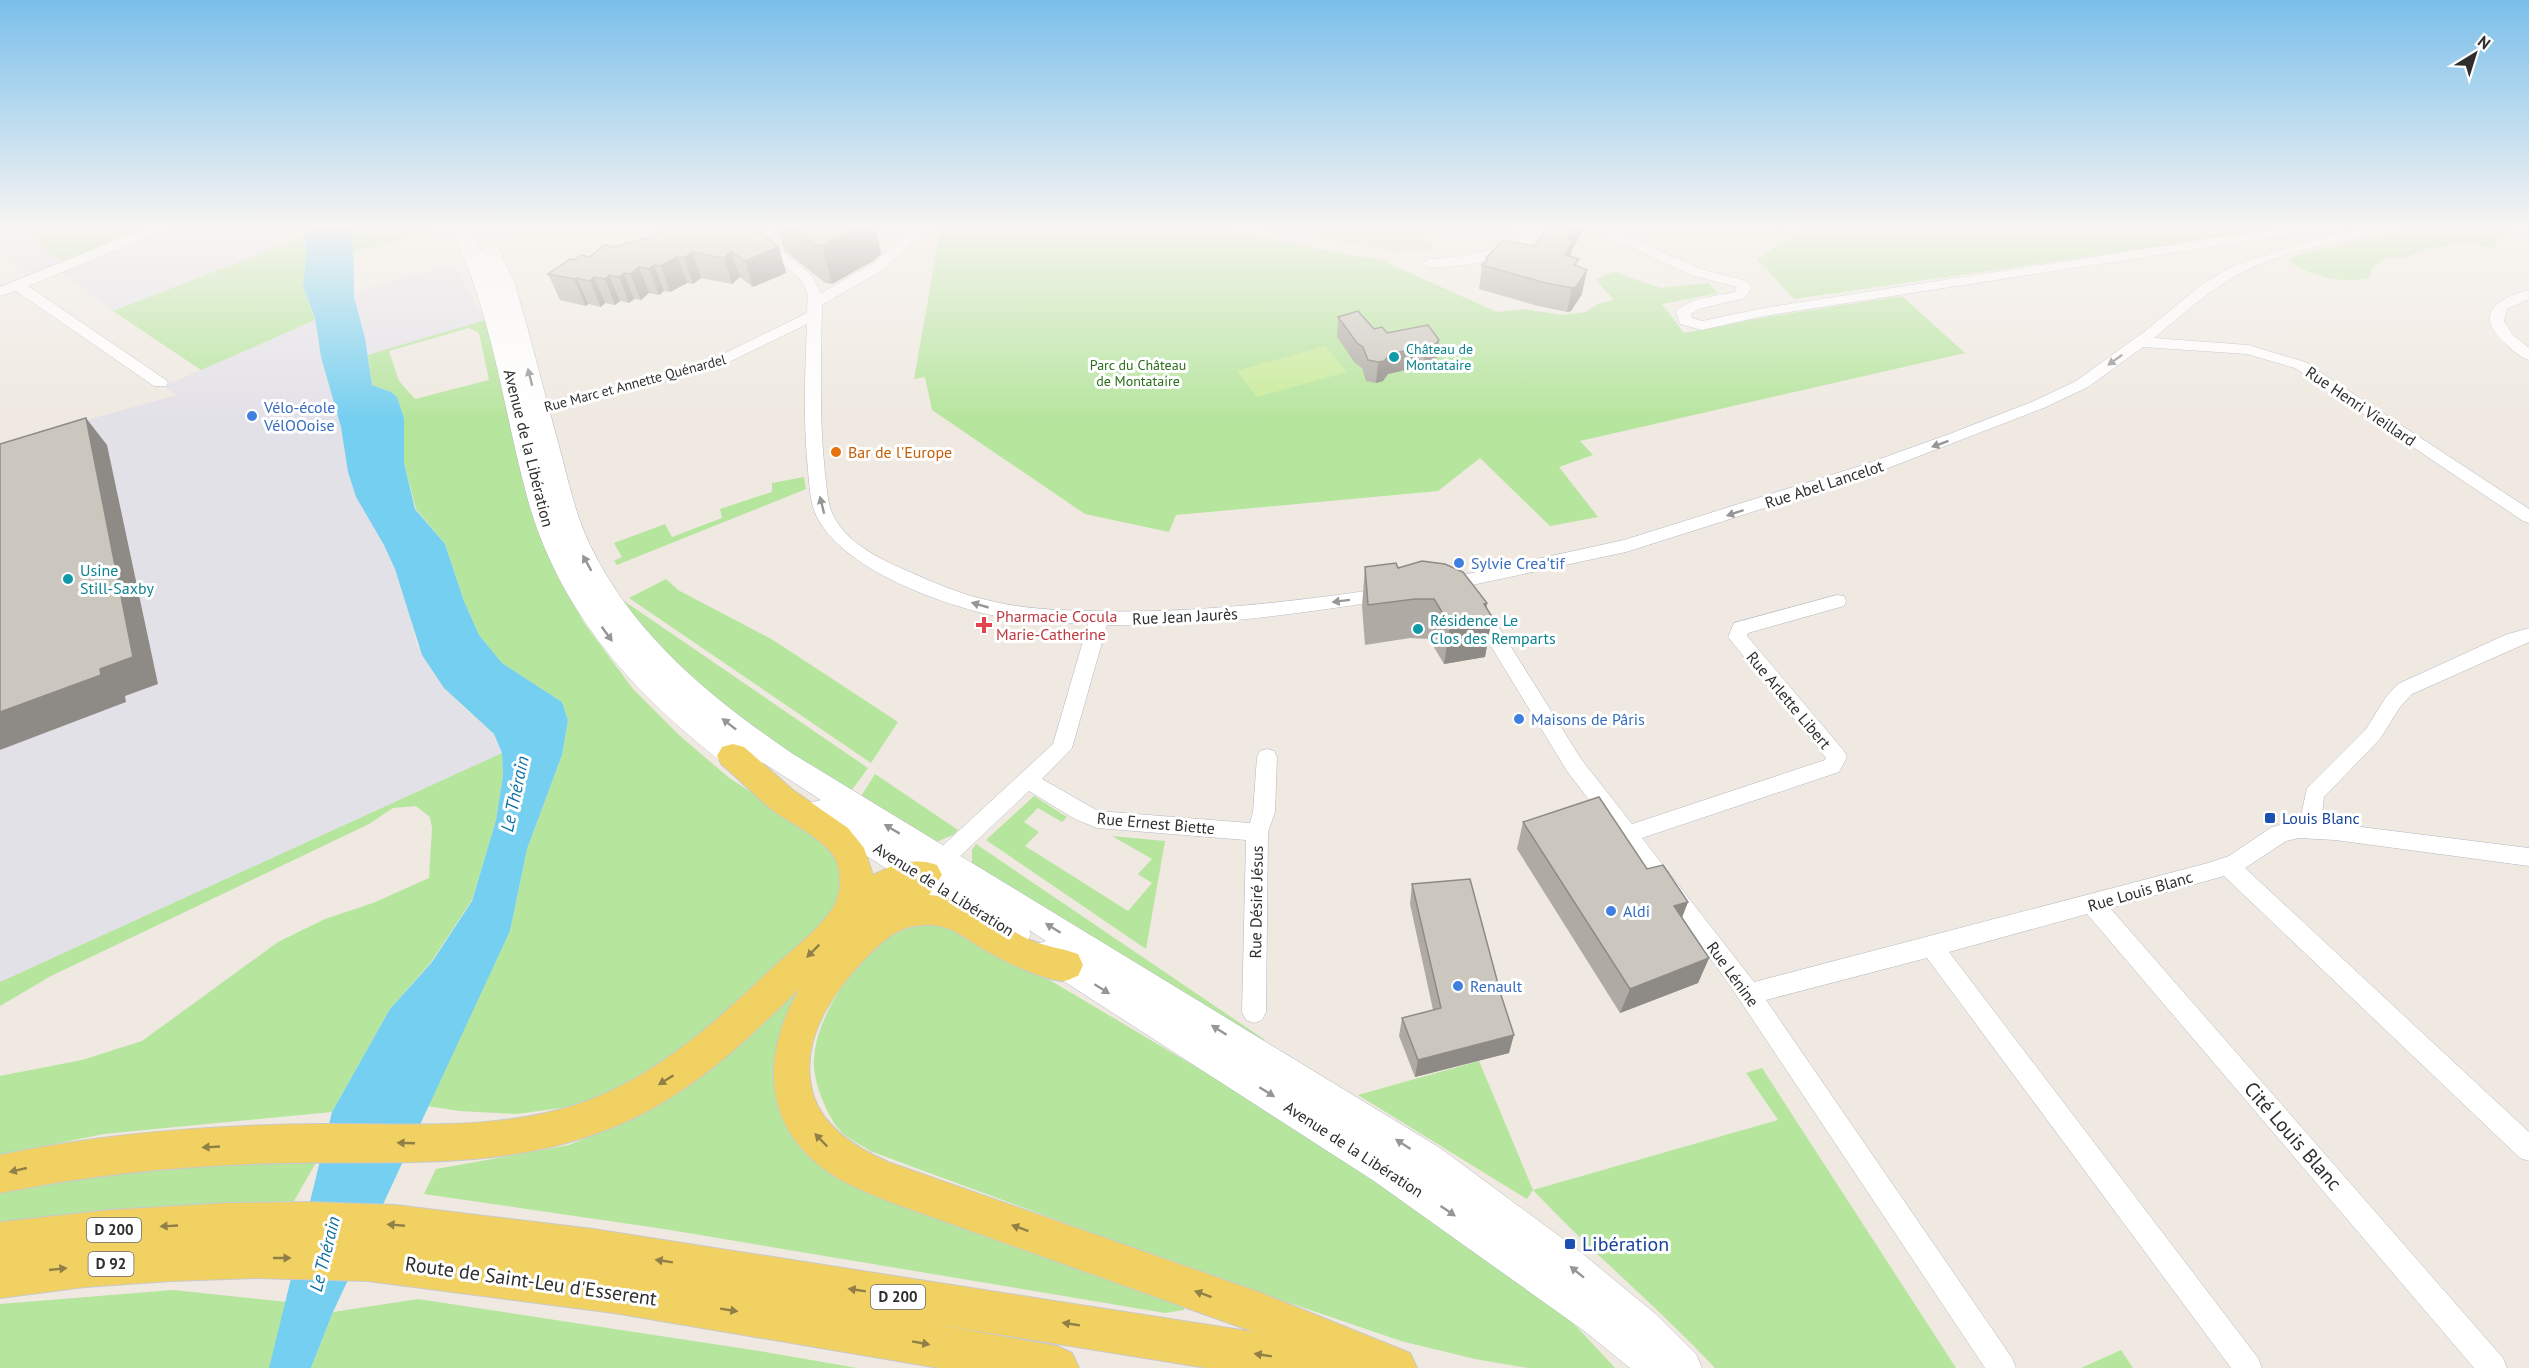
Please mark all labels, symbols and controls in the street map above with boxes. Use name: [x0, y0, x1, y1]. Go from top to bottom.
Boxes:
north arrow: [2445, 24, 2505, 84]
text: N: [2474, 31, 2495, 53]
place label: Château de Montataire: [1406, 340, 1473, 374]
street label: Rue Marc et Annette Quénardel: [542, 350, 728, 416]
marker: Château de Montataire: [1387, 350, 1401, 364]
one-way arrow: [2107, 353, 2122, 365]
park label: Parc du Château de Montataire: [1090, 356, 1186, 390]
street label: Rue Henri Vieillard: [2302, 362, 2420, 450]
street label: Avenue de la Libération: [500, 367, 558, 529]
one-way arrow: [524, 368, 534, 386]
place label: Vélo-école VélOOoise: [263, 397, 335, 435]
marker: Vélo-école VélOOoise: [245, 409, 259, 423]
one-way arrow: [1931, 439, 1949, 449]
place label: Bar de l'Europe: [848, 442, 952, 462]
marker: Bar de l'Europe: [829, 445, 843, 459]
street label: Rue Abel Lancelot: [1762, 455, 1886, 513]
one-way arrow: [816, 496, 826, 514]
one-way arrow: [1726, 508, 1744, 518]
place label: Sylvie Crea'tif: [1471, 553, 1565, 573]
one-way arrow: [582, 554, 592, 571]
marker: Sylvie Crea'tif: [1452, 556, 1466, 570]
place label: Usine Still-Saxby: [80, 560, 154, 598]
marker: Usine Still-Saxby: [61, 572, 75, 586]
one-way arrow: [1332, 596, 1351, 605]
one-way arrow: [971, 600, 989, 609]
street label: Rue Jean Jaurès: [1132, 603, 1239, 629]
place label: Pharmacie Cocula Marie-Catherine: [996, 606, 1118, 644]
place label: Résidence Le Clos des Remparts: [1430, 610, 1556, 648]
marker: Pharmacie Cocula Marie-Catherine: [977, 618, 991, 632]
marker: Résidence Le Clos des Remparts: [1411, 622, 1425, 636]
one-way arrow: [600, 626, 612, 641]
street label: Rue Arlette Libert: [1742, 647, 1836, 753]
place label: Maisons de Pâris: [1531, 709, 1645, 729]
marker: Maisons de Pâris: [1512, 712, 1526, 726]
one-way arrow: [721, 718, 736, 730]
water label: Le Thérain: [495, 754, 534, 834]
street label: Rue Ernest Biette: [1096, 808, 1216, 838]
place label: Louis Blanc: [2282, 808, 2360, 828]
marker: Louis Blanc: [2263, 811, 2277, 825]
one-way arrow: [884, 823, 901, 834]
street label: Avenue de la Libération: [870, 838, 1018, 940]
street label: Rue Désiré Jésus: [1245, 845, 1267, 959]
street label: Rue Louis Blanc: [2085, 866, 2195, 916]
place label: Aldi: [1623, 901, 1650, 921]
marker: Aldi: [1604, 904, 1618, 918]
one-way arrow: [1045, 922, 1062, 933]
street label: Rue Lénine: [1703, 937, 1763, 1011]
one-way arrow: [806, 944, 820, 958]
place label: Renault: [1470, 976, 1523, 996]
marker: Renault: [1451, 979, 1465, 993]
one-way arrow: [1094, 983, 1110, 994]
one-way arrow: [1211, 1025, 1227, 1036]
one-way arrow: [658, 1074, 674, 1085]
street label: Cité Louis Blanc: [2239, 1076, 2347, 1196]
one-way arrow: [1259, 1087, 1276, 1098]
street label: Avenue de la Libération: [1281, 1097, 1427, 1201]
one-way arrow: [814, 1133, 828, 1147]
one-way arrow: [396, 1138, 415, 1148]
one-way arrow: [1395, 1139, 1411, 1150]
one-way arrow: [201, 1142, 220, 1151]
one-way arrow: [8, 1166, 27, 1176]
one-way arrow: [1440, 1205, 1456, 1216]
water label: Le Thérain: [304, 1214, 345, 1294]
road number: D 200: [87, 1218, 141, 1242]
one-way arrow: [386, 1220, 405, 1230]
one-way arrow: [160, 1222, 179, 1231]
one-way arrow: [1011, 1223, 1029, 1233]
place label: Libération: [1582, 1231, 1669, 1257]
marker: Libération: [1563, 1237, 1577, 1251]
street label: Route de Saint-Leu d'Esserent: [403, 1250, 659, 1312]
road number: D 92: [88, 1252, 134, 1276]
one-way arrow: [272, 1253, 291, 1263]
one-way arrow: [655, 1257, 674, 1266]
one-way arrow: [49, 1264, 68, 1274]
one-way arrow: [1569, 1266, 1585, 1279]
road number: D 200: [871, 1285, 925, 1309]
one-way arrow: [848, 1286, 867, 1295]
one-way arrow: [1194, 1288, 1212, 1298]
one-way arrow: [719, 1305, 738, 1314]
one-way arrow: [1061, 1319, 1080, 1328]
one-way arrow: [911, 1339, 930, 1348]
one-way arrow: [1253, 1350, 1272, 1359]

